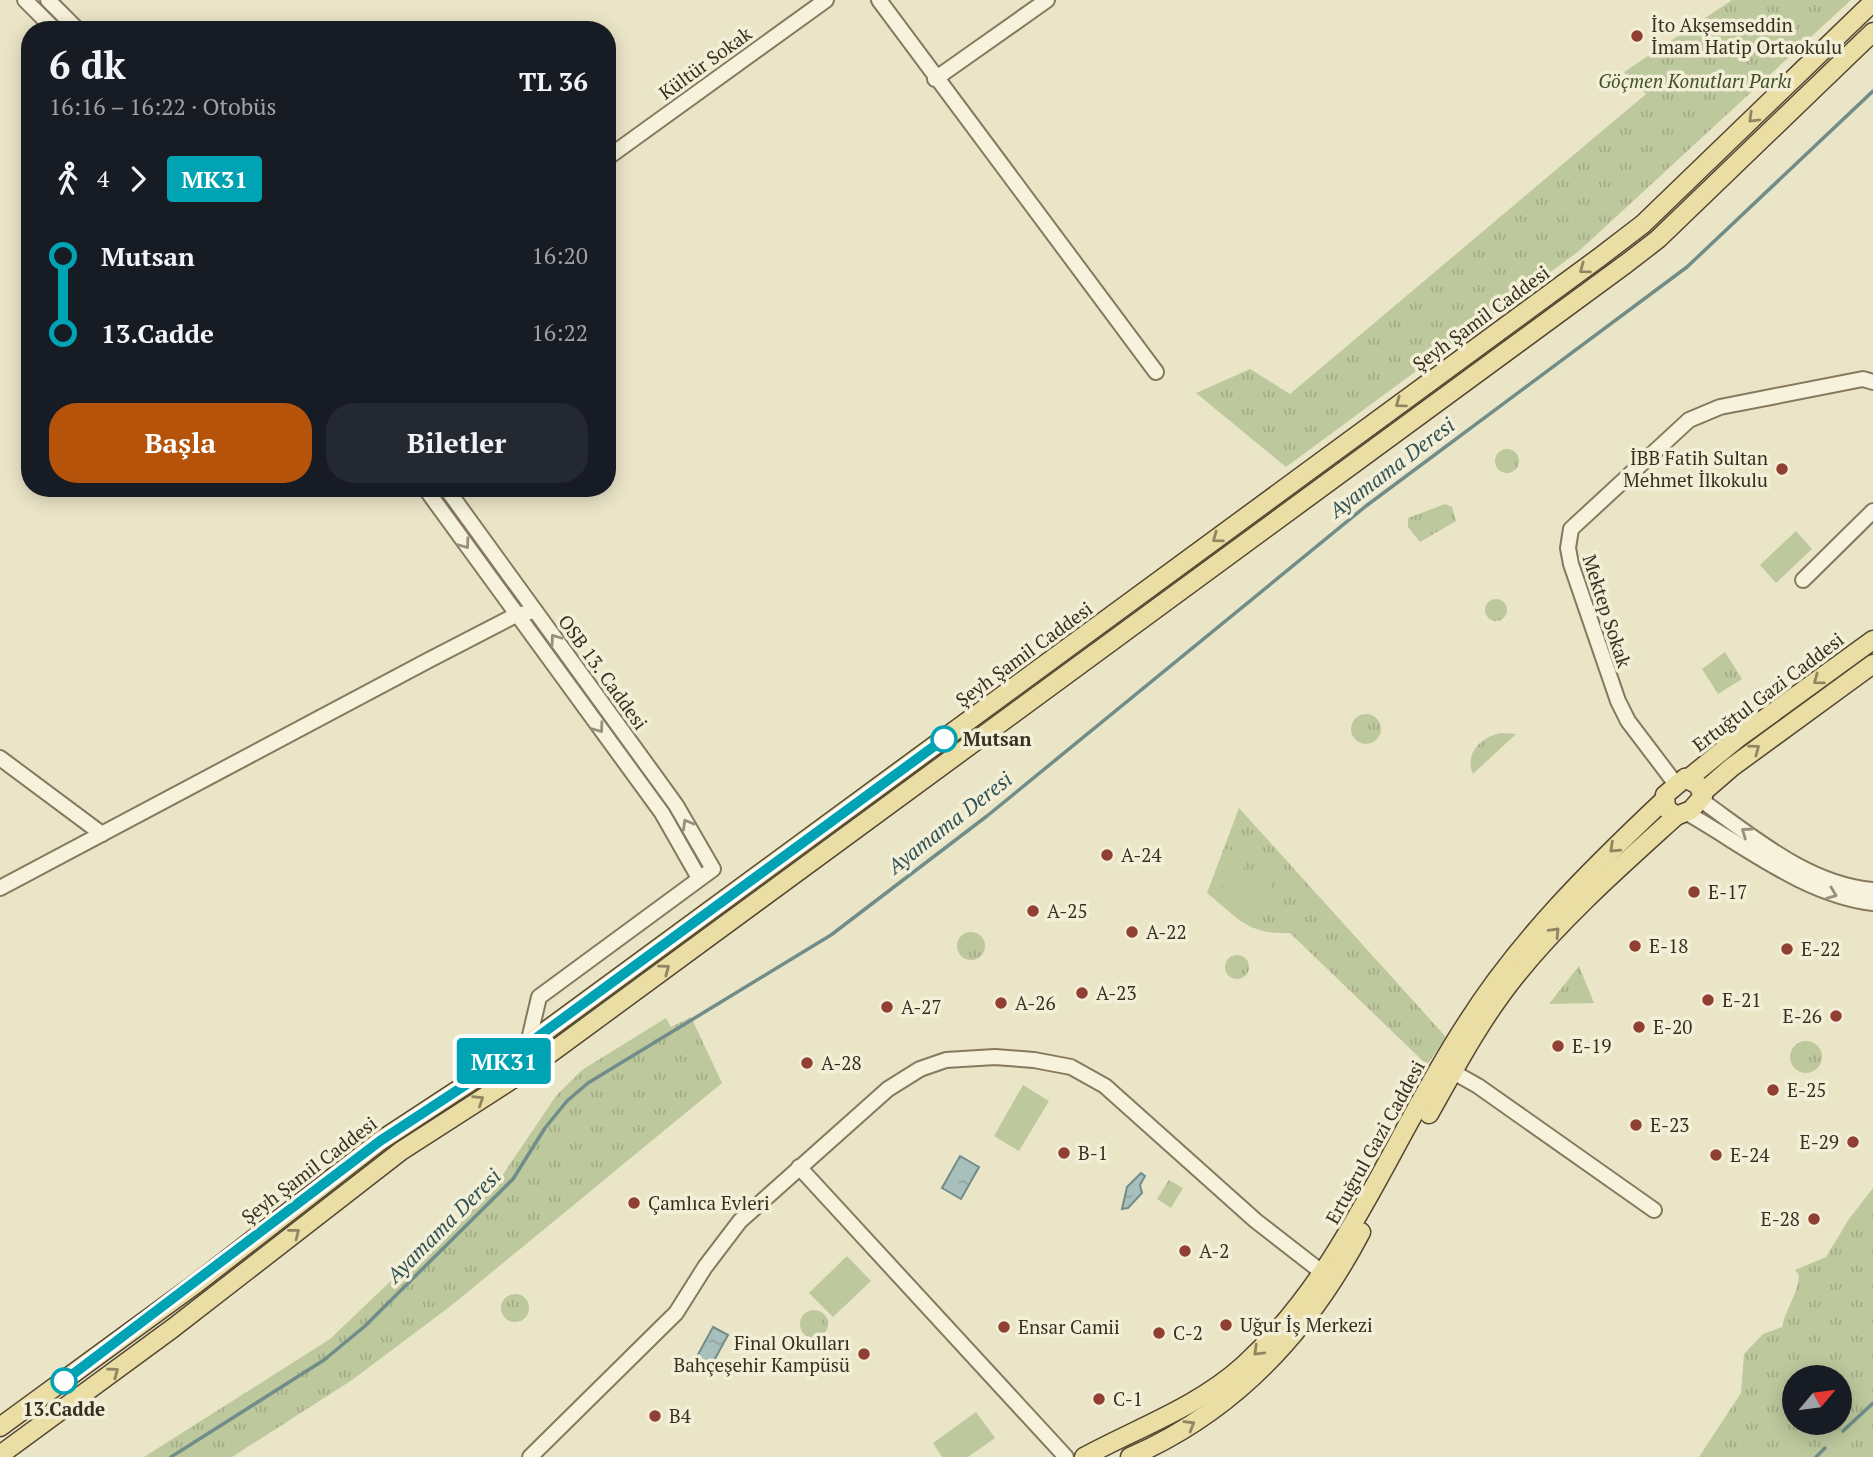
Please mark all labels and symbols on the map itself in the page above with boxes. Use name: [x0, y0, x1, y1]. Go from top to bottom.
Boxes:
place label: İto Akşemseddin İmam Hatip Ortaokulu: [1651, 12, 1842, 59]
street label: Kültür Sokak: [653, 20, 756, 105]
marker: İto Akşemseddin İmam Hatip Ortaokulu: [1629, 28, 1645, 44]
park label: Göçmen Konutları Parkı: [1598, 68, 1792, 93]
one-way arrow: [1749, 109, 1762, 122]
street label: Şeyh Şamil Caddesi: [1407, 259, 1554, 376]
one-way arrow: [1579, 261, 1592, 273]
one-way arrow: [1395, 395, 1408, 407]
water label: Ayamama Deresi: [1321, 411, 1460, 525]
place label: İBB Fatih Sultan Mehmet İlkokulu: [1623, 445, 1768, 492]
marker: İBB Fatih Sultan Mehmet İlkokulu: [1774, 461, 1790, 477]
one-way arrow: [1212, 530, 1225, 542]
one-way arrow: [457, 536, 469, 549]
street label: Mektep Sokak: [1577, 551, 1638, 671]
street label: Şeyh Şamil Caddesi: [950, 595, 1097, 712]
street label: OSB 13. Caddesi: [553, 609, 654, 734]
street label: Ertuğtul Gazi Caddesi: [1687, 626, 1848, 757]
one-way arrow: [551, 634, 564, 647]
one-way arrow: [1813, 672, 1826, 684]
one-way arrow: [590, 720, 603, 732]
marker: Mutsan: [931, 726, 957, 752]
place label: Mutsan: [963, 726, 1032, 751]
one-way arrow: [1747, 745, 1760, 758]
water label: Ayamama Deresi: [880, 765, 1018, 881]
one-way arrow: [682, 819, 695, 832]
one-way arrow: [1741, 828, 1754, 840]
one-way arrow: [1609, 839, 1622, 852]
place label: A-24: [1121, 842, 1162, 867]
marker: A-24: [1099, 847, 1115, 863]
place label: E-17: [1708, 879, 1747, 904]
marker: E-17: [1686, 884, 1702, 900]
one-way arrow: [1826, 885, 1838, 899]
place label: A-25: [1047, 898, 1088, 923]
marker: A-25: [1025, 903, 1041, 919]
place label: A-22: [1146, 919, 1187, 944]
marker: A-22: [1124, 924, 1140, 940]
one-way arrow: [1546, 927, 1559, 940]
place label: E-18: [1649, 933, 1688, 958]
place label: E-22: [1801, 936, 1840, 961]
marker: E-18: [1627, 938, 1643, 954]
marker: E-22: [1779, 941, 1795, 957]
one-way arrow: [657, 965, 670, 977]
place label: A-23: [1096, 980, 1137, 1005]
marker: A-23: [1074, 985, 1090, 1001]
place label: E-21: [1722, 987, 1761, 1012]
place label: A-26: [1015, 990, 1056, 1015]
marker: E-21: [1700, 992, 1716, 1008]
place label: A-27: [901, 994, 942, 1019]
marker: A-26: [993, 995, 1009, 1011]
marker: A-27: [879, 999, 895, 1015]
place label: E-26: [1783, 1003, 1822, 1028]
marker: E-26: [1828, 1008, 1844, 1024]
place label: E-20: [1653, 1014, 1692, 1039]
marker: E-20: [1631, 1019, 1647, 1035]
place label: E-19: [1572, 1033, 1611, 1058]
line badge: MK31: [455, 1038, 553, 1084]
marker: E-19: [1550, 1038, 1566, 1054]
place label: A-28: [821, 1050, 862, 1075]
marker: A-28: [799, 1055, 815, 1071]
street label: Ertuğrul Gazi Caddesi: [1319, 1055, 1430, 1228]
place label: E-25: [1787, 1077, 1826, 1102]
marker: E-25: [1765, 1082, 1781, 1098]
one-way arrow: [471, 1096, 484, 1109]
street label: Şeyh Şamil Caddesi: [236, 1110, 381, 1229]
place label: E-23: [1650, 1112, 1689, 1137]
marker: E-23: [1628, 1117, 1644, 1133]
place label: E-29: [1800, 1129, 1839, 1154]
marker: E-29: [1845, 1134, 1861, 1150]
place label: B-1: [1078, 1140, 1108, 1165]
place label: E-24: [1730, 1142, 1770, 1167]
marker: B-1: [1056, 1145, 1072, 1161]
marker: E-24: [1708, 1147, 1724, 1163]
water label: Ayamama Deresi: [379, 1162, 507, 1290]
place label: Çamlıca Evleri: [648, 1190, 770, 1215]
marker: Çamlıca Evleri: [626, 1195, 642, 1211]
place label: E-28: [1761, 1206, 1800, 1231]
marker: E-28: [1806, 1211, 1822, 1227]
one-way arrow: [287, 1228, 299, 1241]
place label: A-2: [1199, 1238, 1229, 1263]
marker: A-2: [1177, 1243, 1193, 1259]
place label: Uğur İş Merkezi: [1240, 1312, 1373, 1337]
place label: Ensar Camii: [1018, 1314, 1120, 1339]
marker: Uğur İş Merkezi: [1218, 1317, 1234, 1333]
marker: Ensar Camii: [996, 1319, 1012, 1335]
place label: C-2: [1173, 1320, 1203, 1345]
marker: C-2: [1151, 1325, 1167, 1341]
place label: Final Okulları Bahçeşehir Kampüsü: [674, 1330, 850, 1377]
one-way arrow: [1253, 1342, 1266, 1355]
marker: Final Okulları Bahçeşehir Kampüsü: [856, 1346, 872, 1362]
north arrow: [1782, 1365, 1852, 1435]
one-way arrow: [106, 1367, 119, 1380]
marker: 13.Cadde: [51, 1368, 77, 1394]
place label: C-1: [1113, 1386, 1143, 1411]
marker: C-1: [1091, 1391, 1107, 1407]
place label: 13.Cadde: [23, 1396, 105, 1421]
place label: B4: [669, 1403, 692, 1428]
marker: B4: [647, 1408, 663, 1424]
one-way arrow: [1183, 1420, 1196, 1433]

